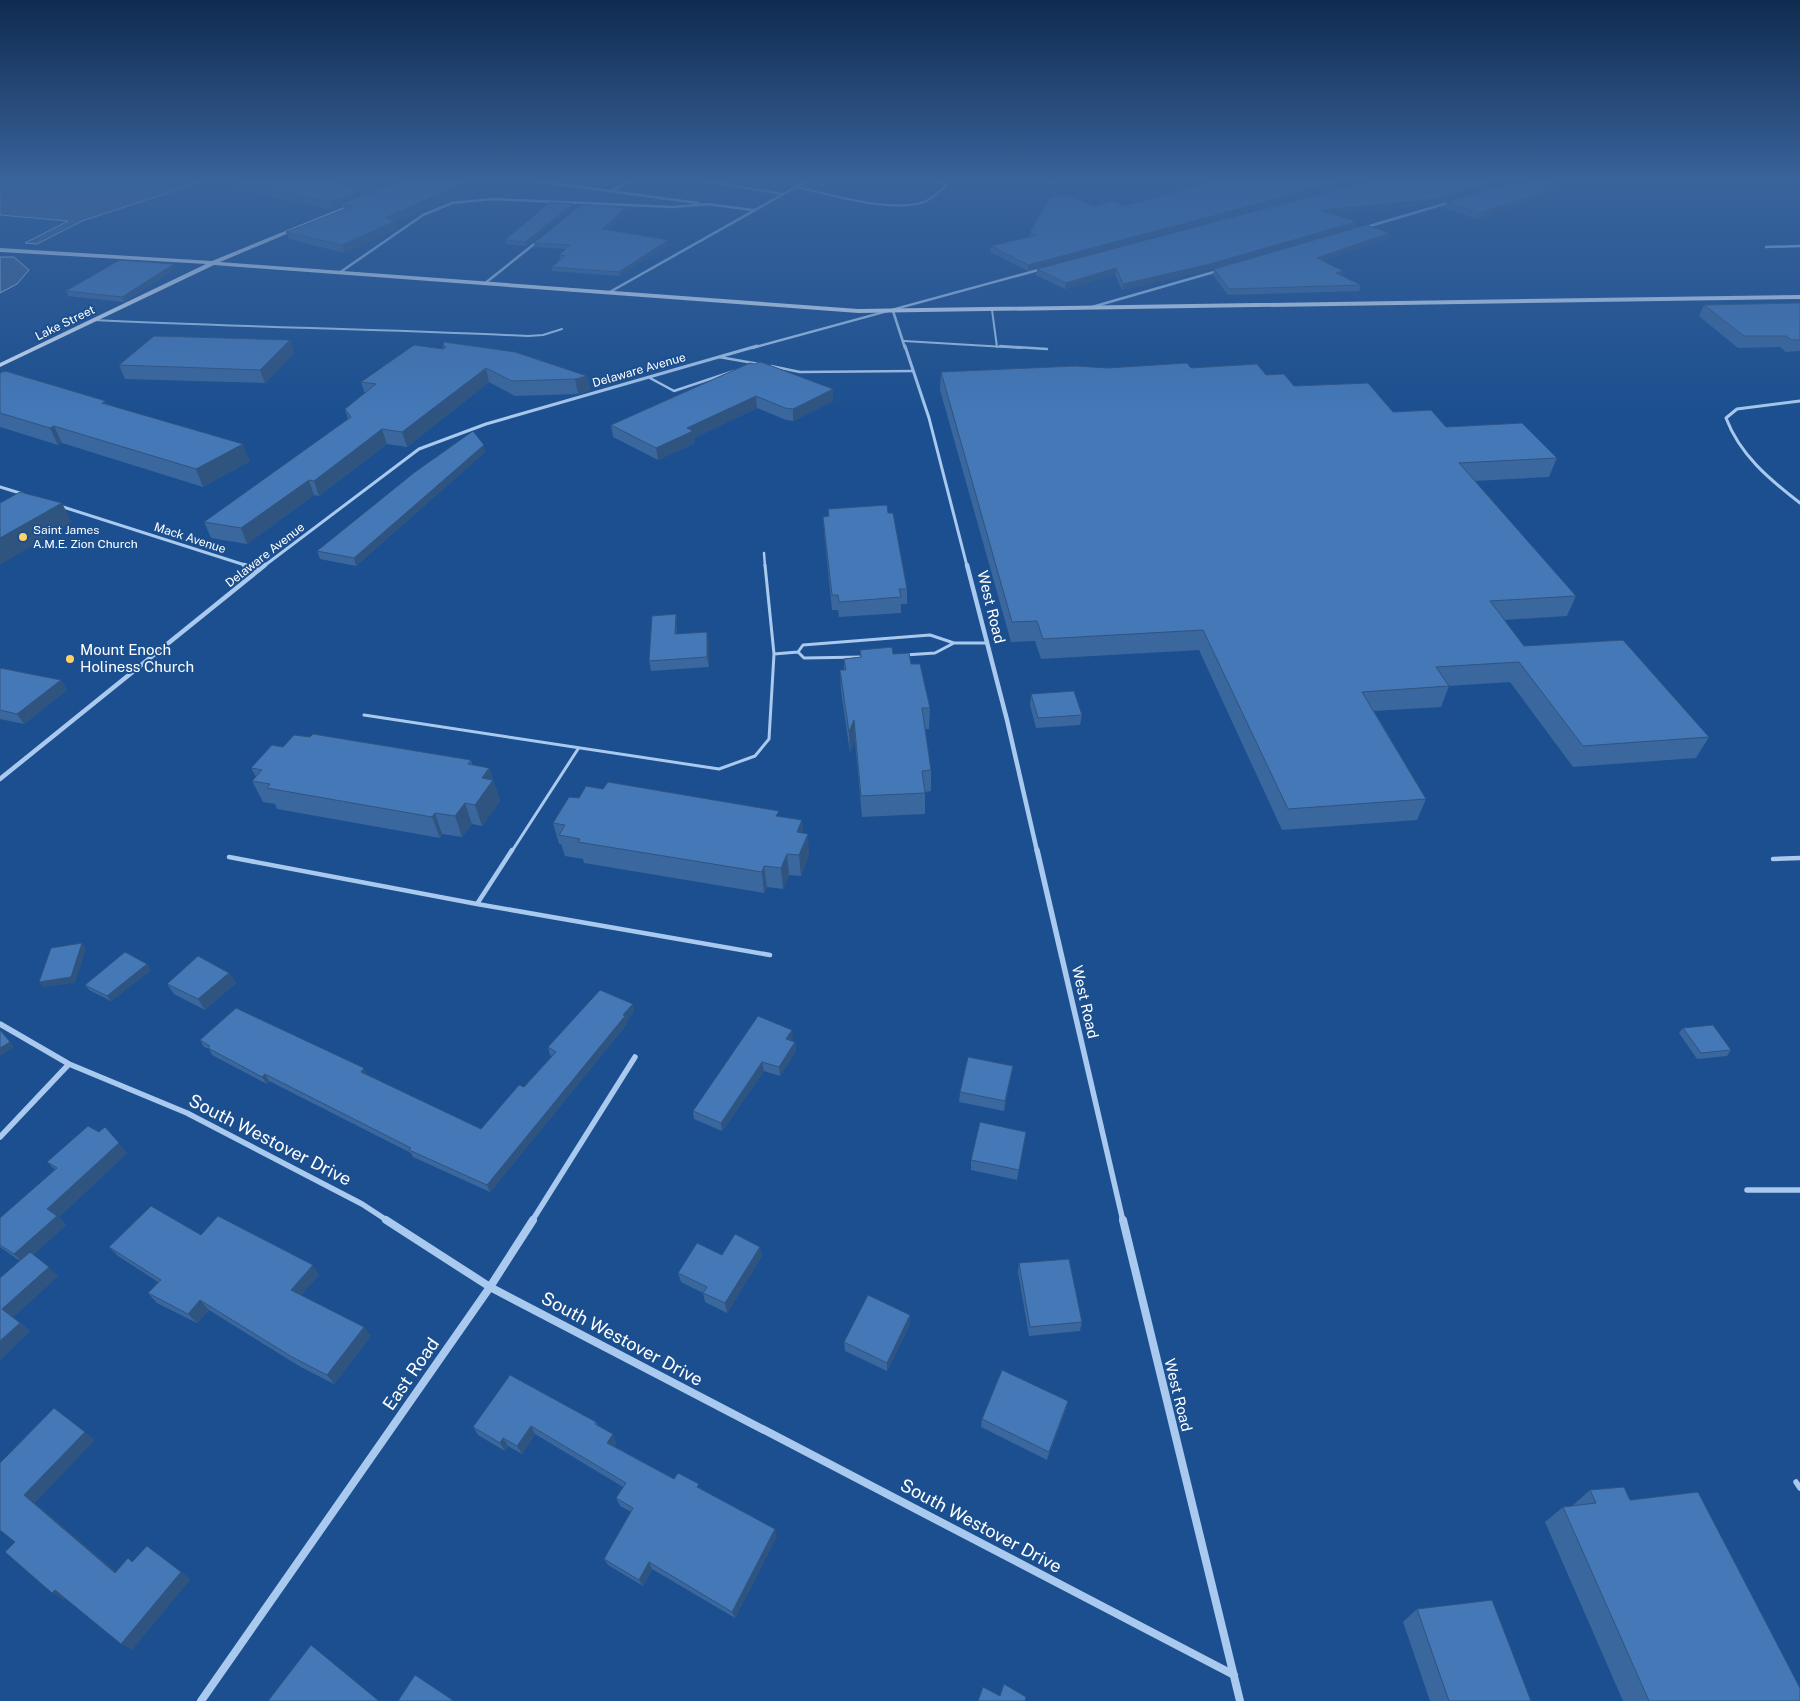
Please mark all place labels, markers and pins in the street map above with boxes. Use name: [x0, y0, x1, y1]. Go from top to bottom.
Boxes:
place label: Saint James A.M.E. Zion Church: [33, 523, 138, 551]
marker: Saint James A.M.E. Zion Church: [17, 531, 29, 543]
place label: Mount Enoch Holiness Church: [80, 641, 194, 675]
marker: Mount Enoch Holiness Church: [64, 653, 76, 665]

